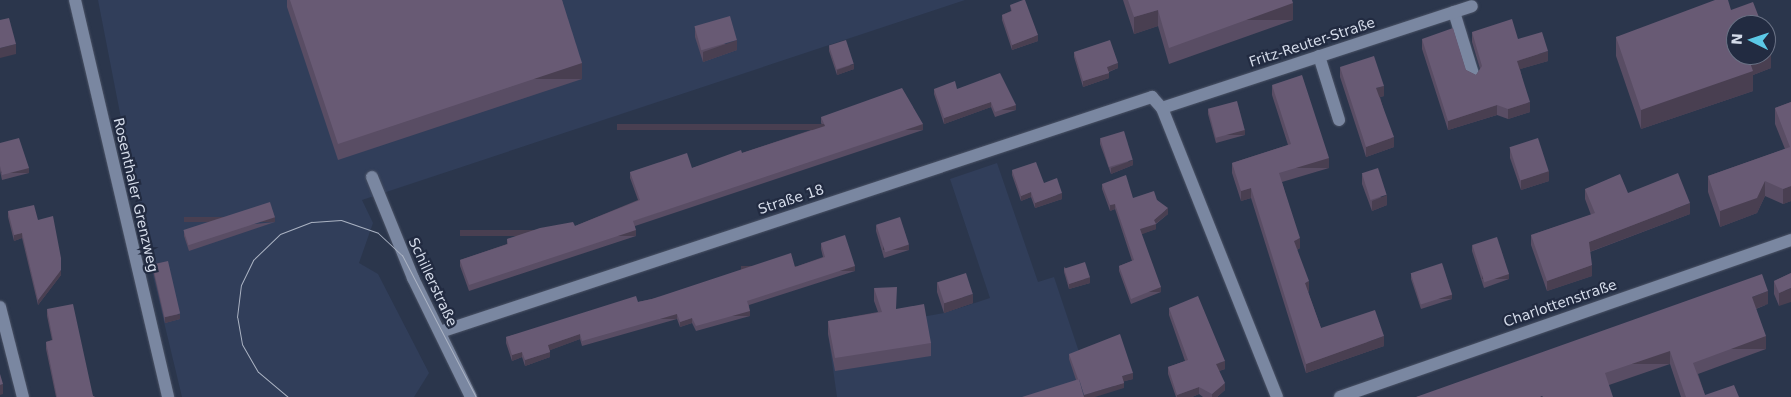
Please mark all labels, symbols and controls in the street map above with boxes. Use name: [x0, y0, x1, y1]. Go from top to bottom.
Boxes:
street label: Fritz-Reuter-Straße: [1247, 14, 1377, 70]
north arrow: [1726, 15, 1776, 65]
text: N: [1729, 33, 1745, 45]
street label: Rosenthaler Grenzweg: [110, 116, 162, 274]
street label: Straße 18: [756, 180, 826, 218]
street label: Schillerstraße: [405, 235, 461, 329]
street label: Charlottenstraße: [1501, 276, 1619, 330]

